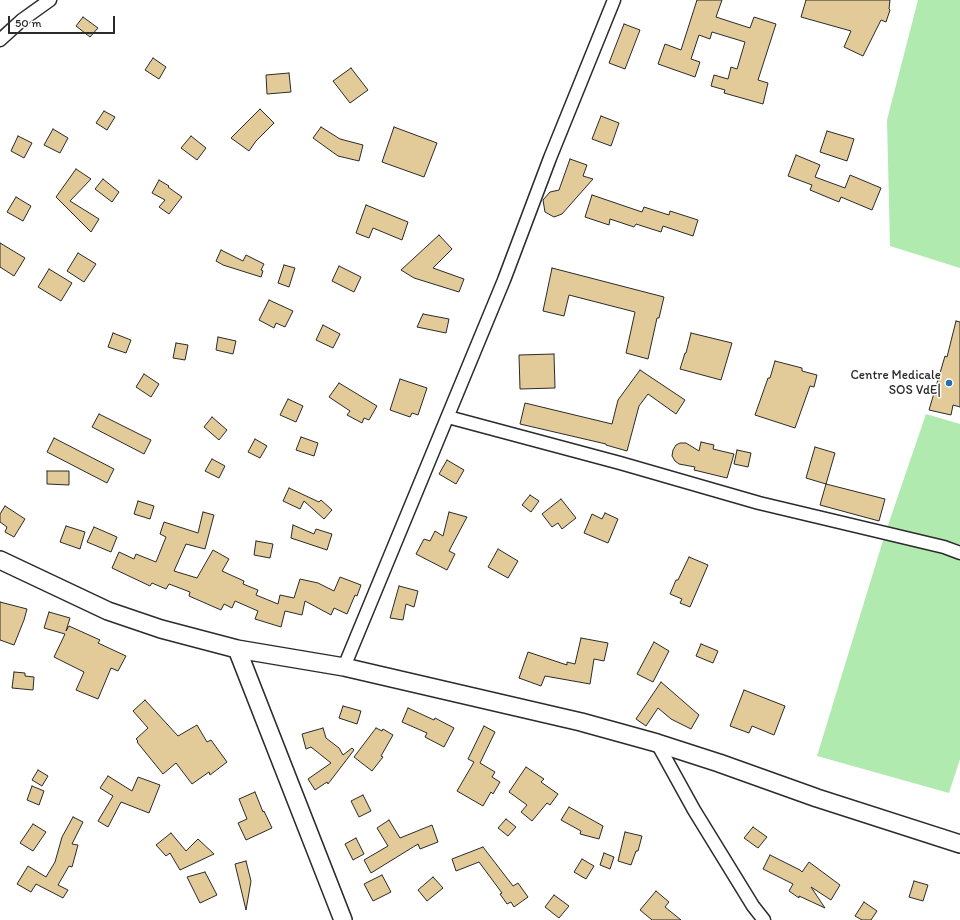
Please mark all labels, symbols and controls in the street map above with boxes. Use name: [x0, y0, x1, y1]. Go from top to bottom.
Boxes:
scale bar: [10, 8, 117, 34]
text: 50 m: [15, 16, 41, 30]
place label: Centre Medicale SOS VdE|: [851, 368, 941, 399]
marker: Centre Medicale SOS VdE|: [944, 378, 954, 388]

